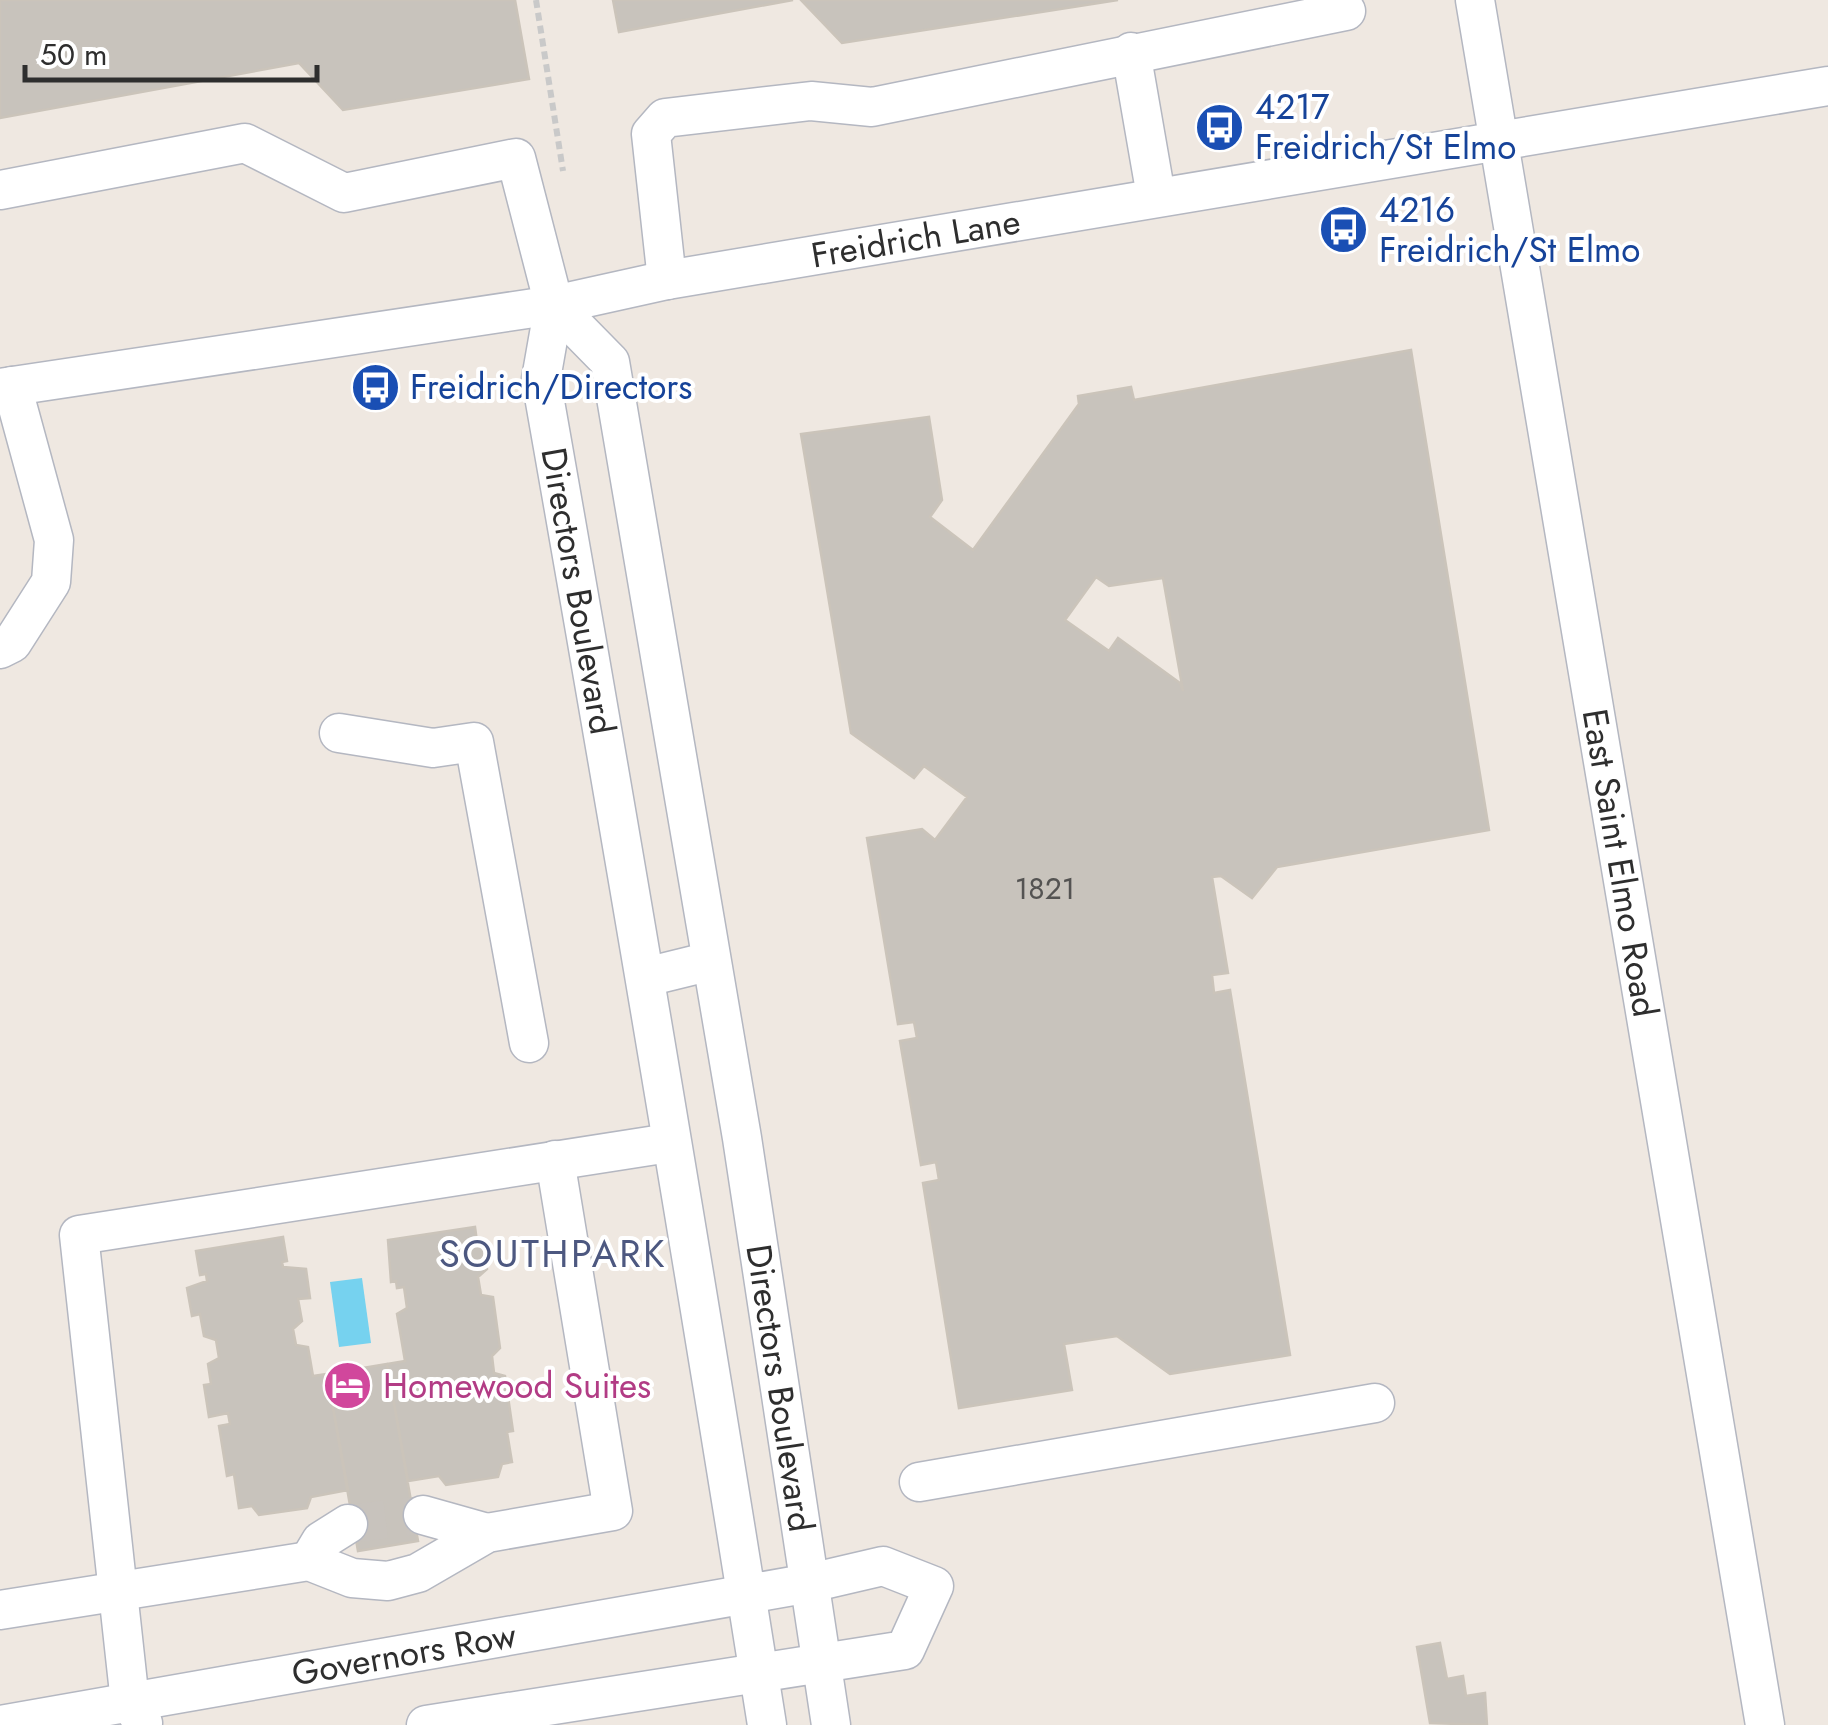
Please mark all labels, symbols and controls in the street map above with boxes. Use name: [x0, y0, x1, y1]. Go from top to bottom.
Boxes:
scale bar: [25, 20, 318, 82]
text: 50 m: [40, 33, 107, 76]
place label: 4217 Freidrich/St Elmo: [1255, 82, 1516, 172]
bus stop icon: 4217 Freidrich/St Elmo: [1194, 101, 1246, 153]
place label: 4216 Freidrich/St Elmo: [1379, 185, 1640, 275]
street label: Freidrich Lane: [807, 196, 1024, 281]
bus stop icon: 4216 Freidrich/St Elmo: [1318, 204, 1370, 256]
bus stop icon: Freidrich/Directors: [349, 361, 401, 413]
place label: Freidrich/Directors: [410, 362, 692, 412]
street label: Directors Boulevard: [529, 444, 628, 738]
street label: East Saint Elmo Road: [1570, 705, 1671, 1021]
house number: 1821: [1015, 867, 1075, 910]
district label: SOUTHPARK: [439, 1226, 667, 1281]
street label: Directors Boulevard: [733, 1241, 826, 1535]
hotel icon: Homewood Suites: [322, 1360, 374, 1412]
place label: Homewood Suites: [383, 1361, 651, 1411]
street label: Governors Row: [288, 1610, 520, 1698]

